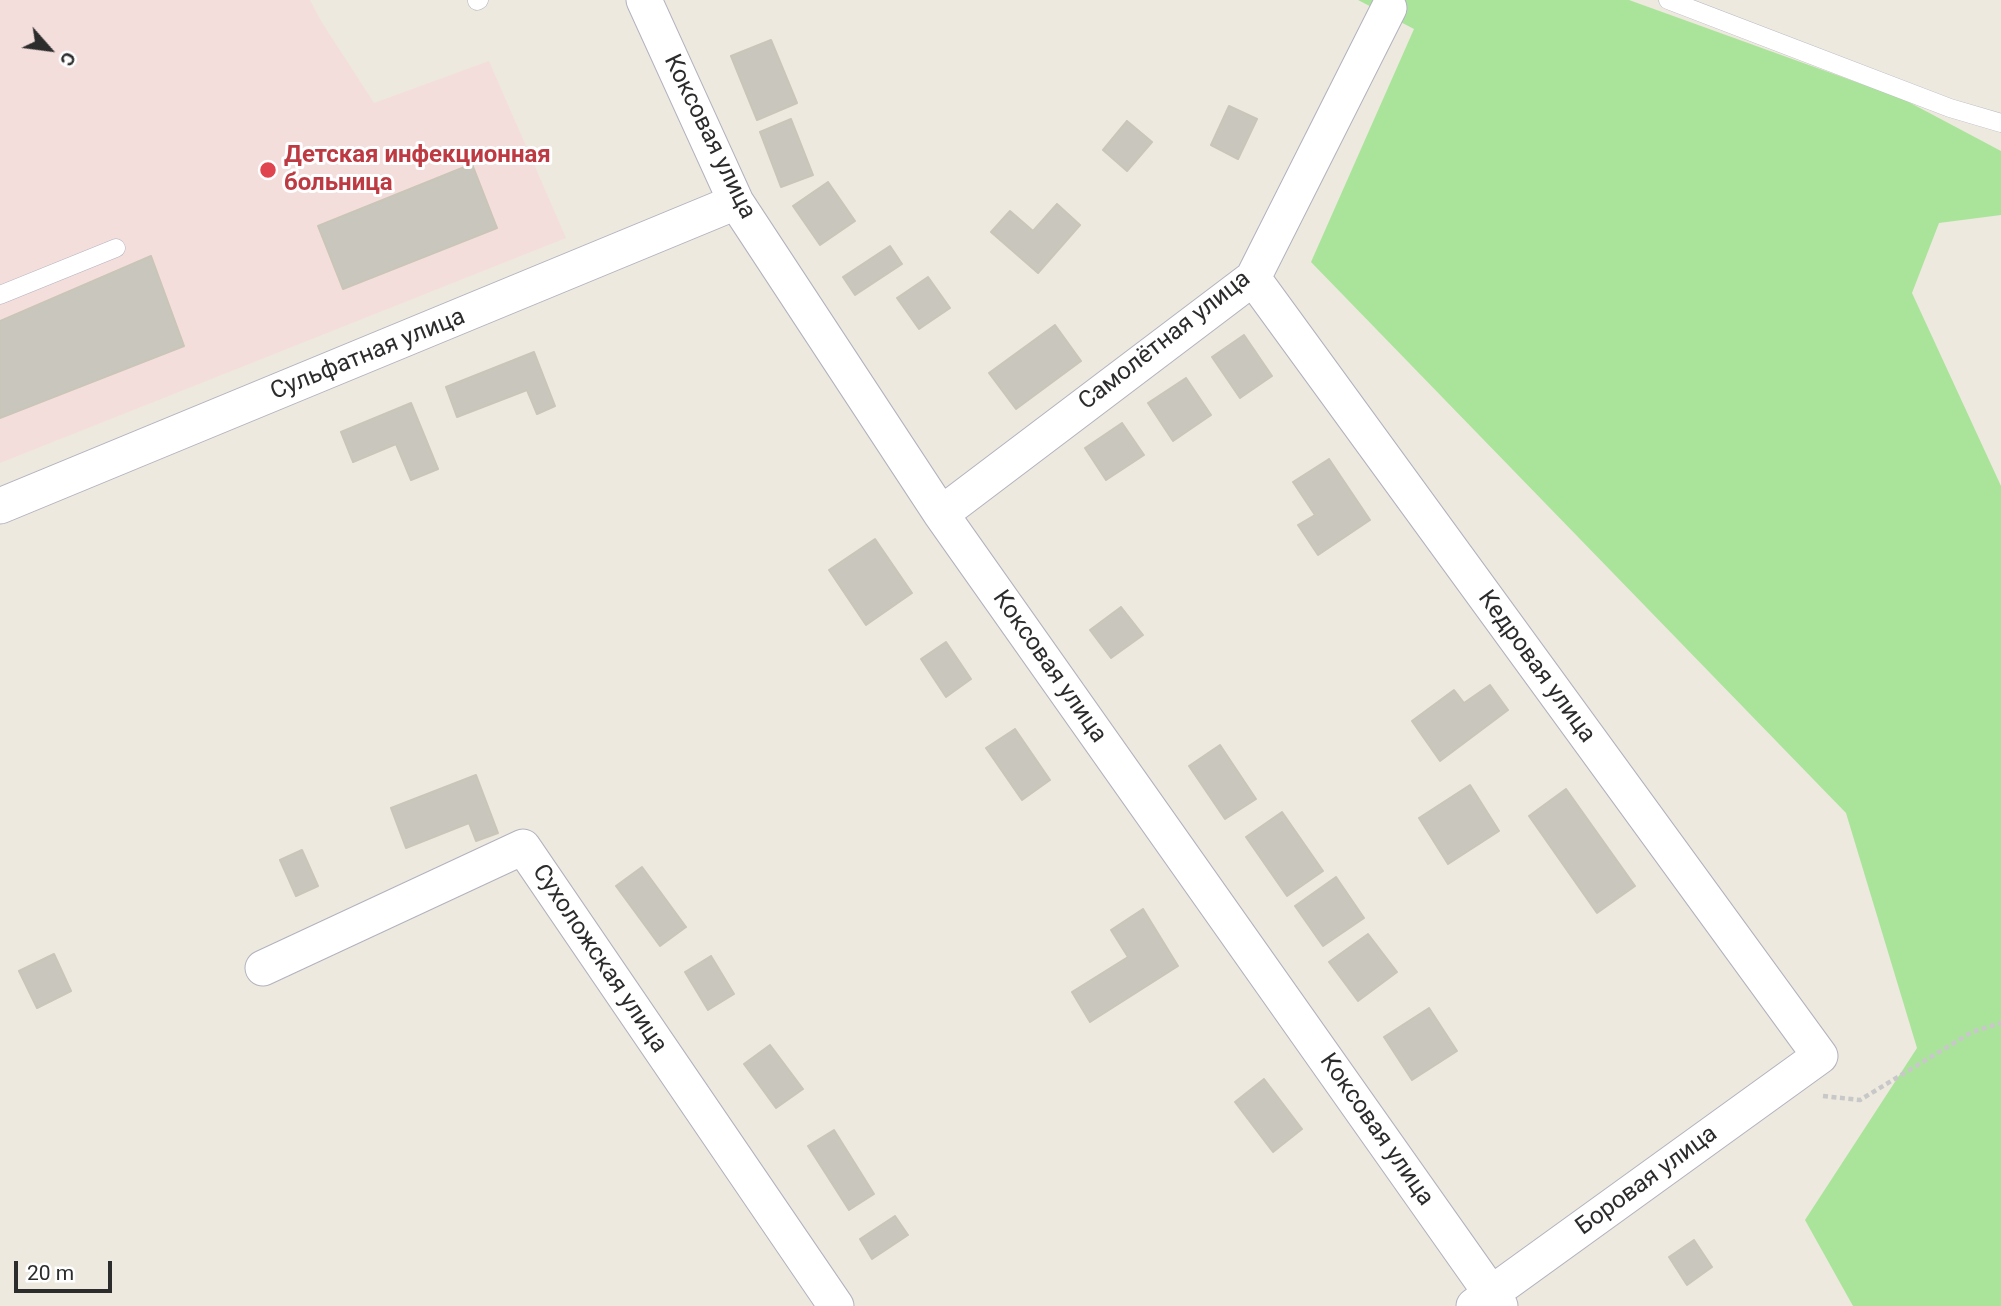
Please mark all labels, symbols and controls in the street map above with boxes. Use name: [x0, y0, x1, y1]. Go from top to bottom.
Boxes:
north arrow: [14, 14, 84, 84]
text: С: [55, 48, 81, 70]
street label: Коксовая улица: [657, 50, 761, 224]
place label: Детская инфекционная больница: [284, 142, 551, 198]
marker: Детская инфекционная больница: [258, 160, 278, 180]
street label: Самолётная улица: [1073, 265, 1257, 417]
street label: Сульфатная улица: [267, 303, 469, 407]
street label: Коксовая улица: [986, 585, 1112, 749]
street label: Кедровая улица: [1471, 585, 1601, 749]
street label: Сухоложская улица: [525, 859, 673, 1059]
street label: Коксовая улица: [1313, 1048, 1439, 1212]
street label: Боровая улица: [1571, 1120, 1723, 1242]
scale bar: [18, 1246, 116, 1290]
text: 20 m: [27, 1261, 74, 1285]

